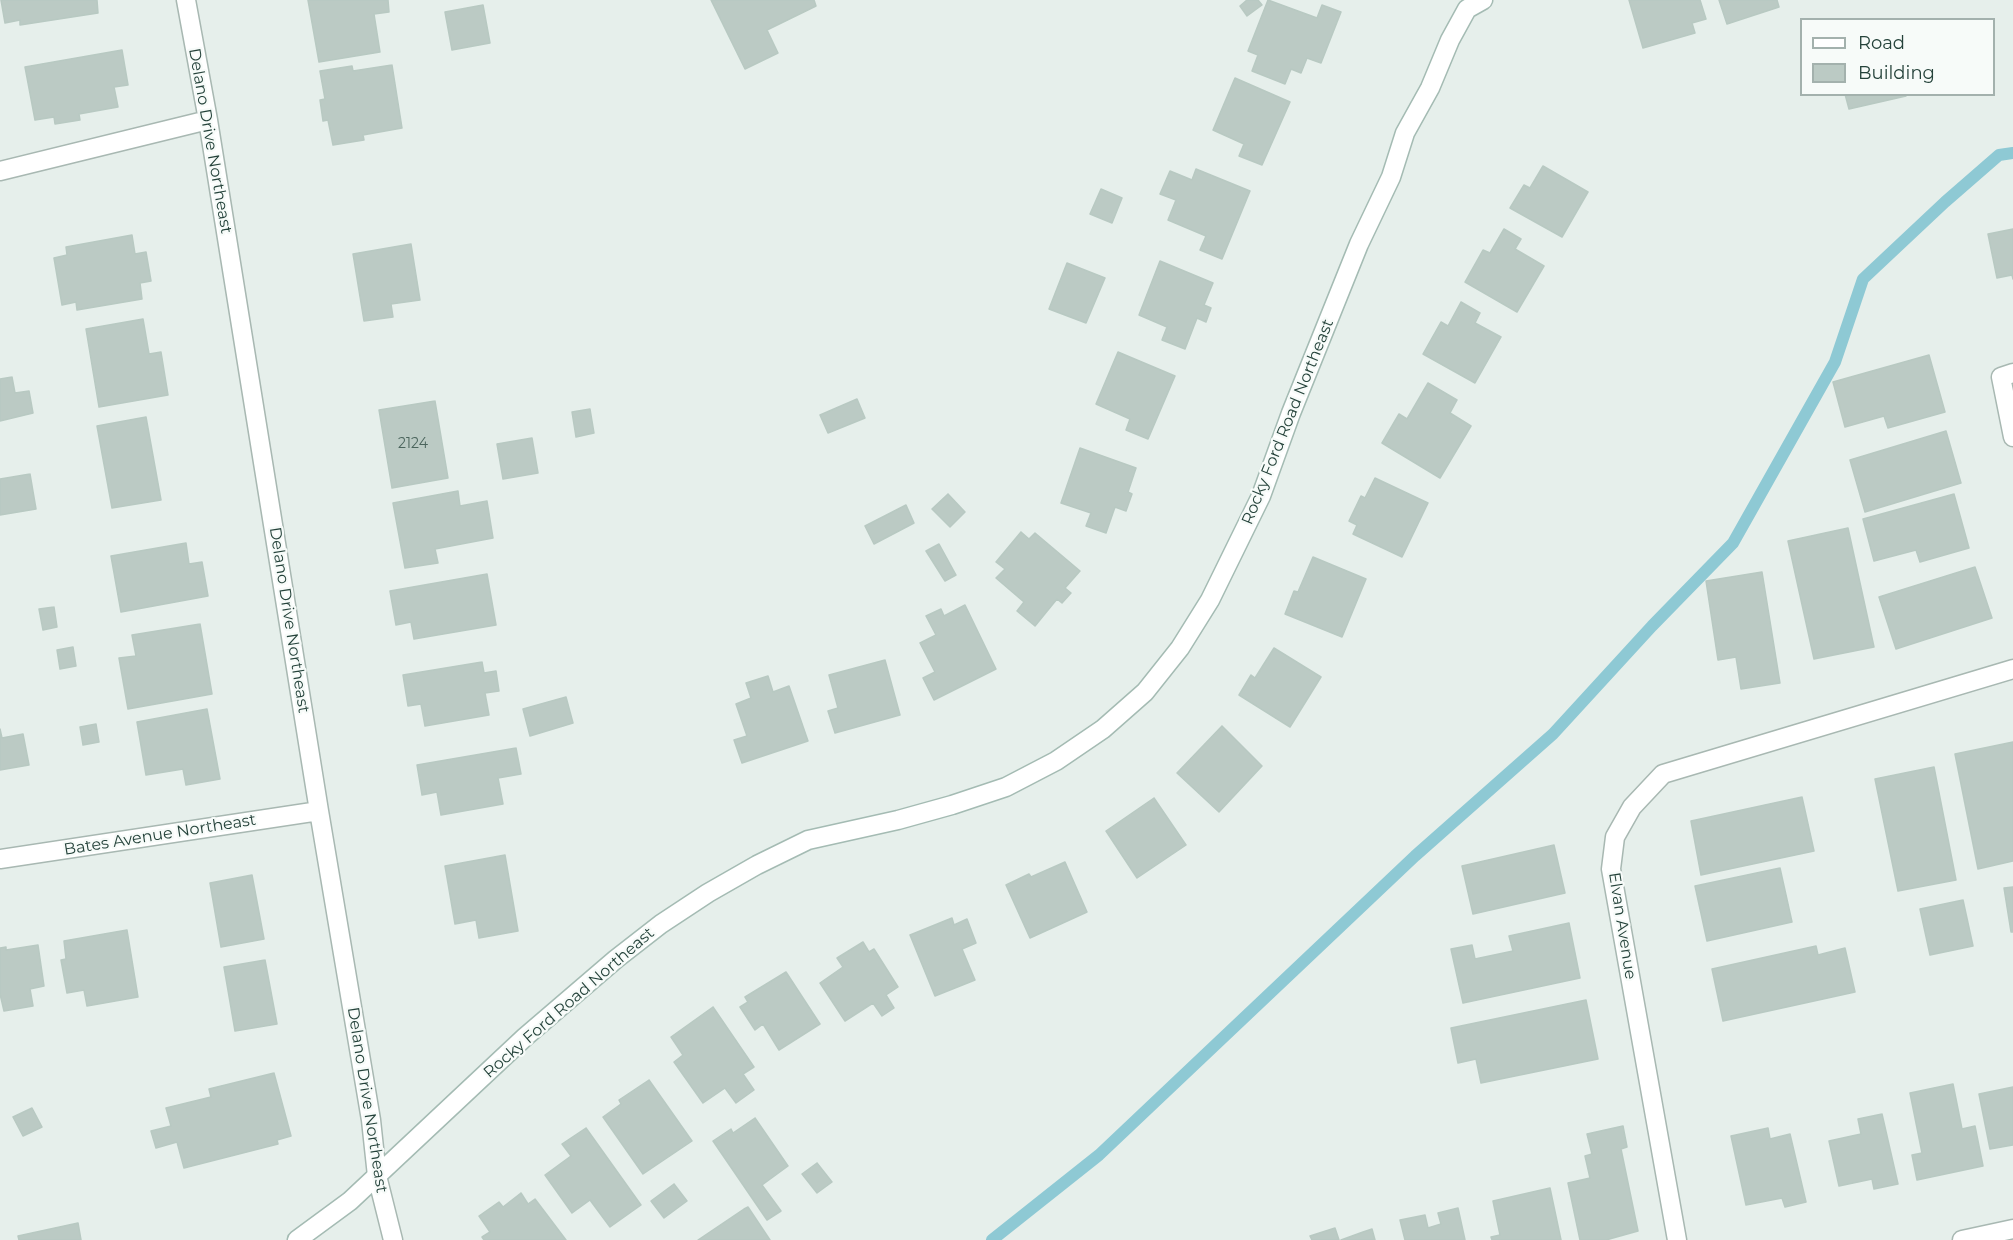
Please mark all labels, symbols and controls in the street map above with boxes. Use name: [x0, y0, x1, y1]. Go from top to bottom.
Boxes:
legend: [1800, 18, 1995, 96]
text: Road: [1858, 32, 1905, 54]
street label: Delano Drive Northeast: [184, 47, 236, 235]
text: Building: [1858, 62, 1935, 84]
street label: Rocky Ford Road Northeast: [1238, 316, 1338, 528]
house number: 2124: [398, 436, 428, 452]
street label: Delano Drive Northeast: [265, 526, 313, 714]
street label: Bates Avenue Northeast: [63, 810, 257, 860]
street label: Elvan Avenue: [1604, 871, 1640, 981]
street label: Rocky Ford Road Northeast: [480, 924, 658, 1082]
street label: Delano Drive Northeast: [343, 1006, 391, 1194]

